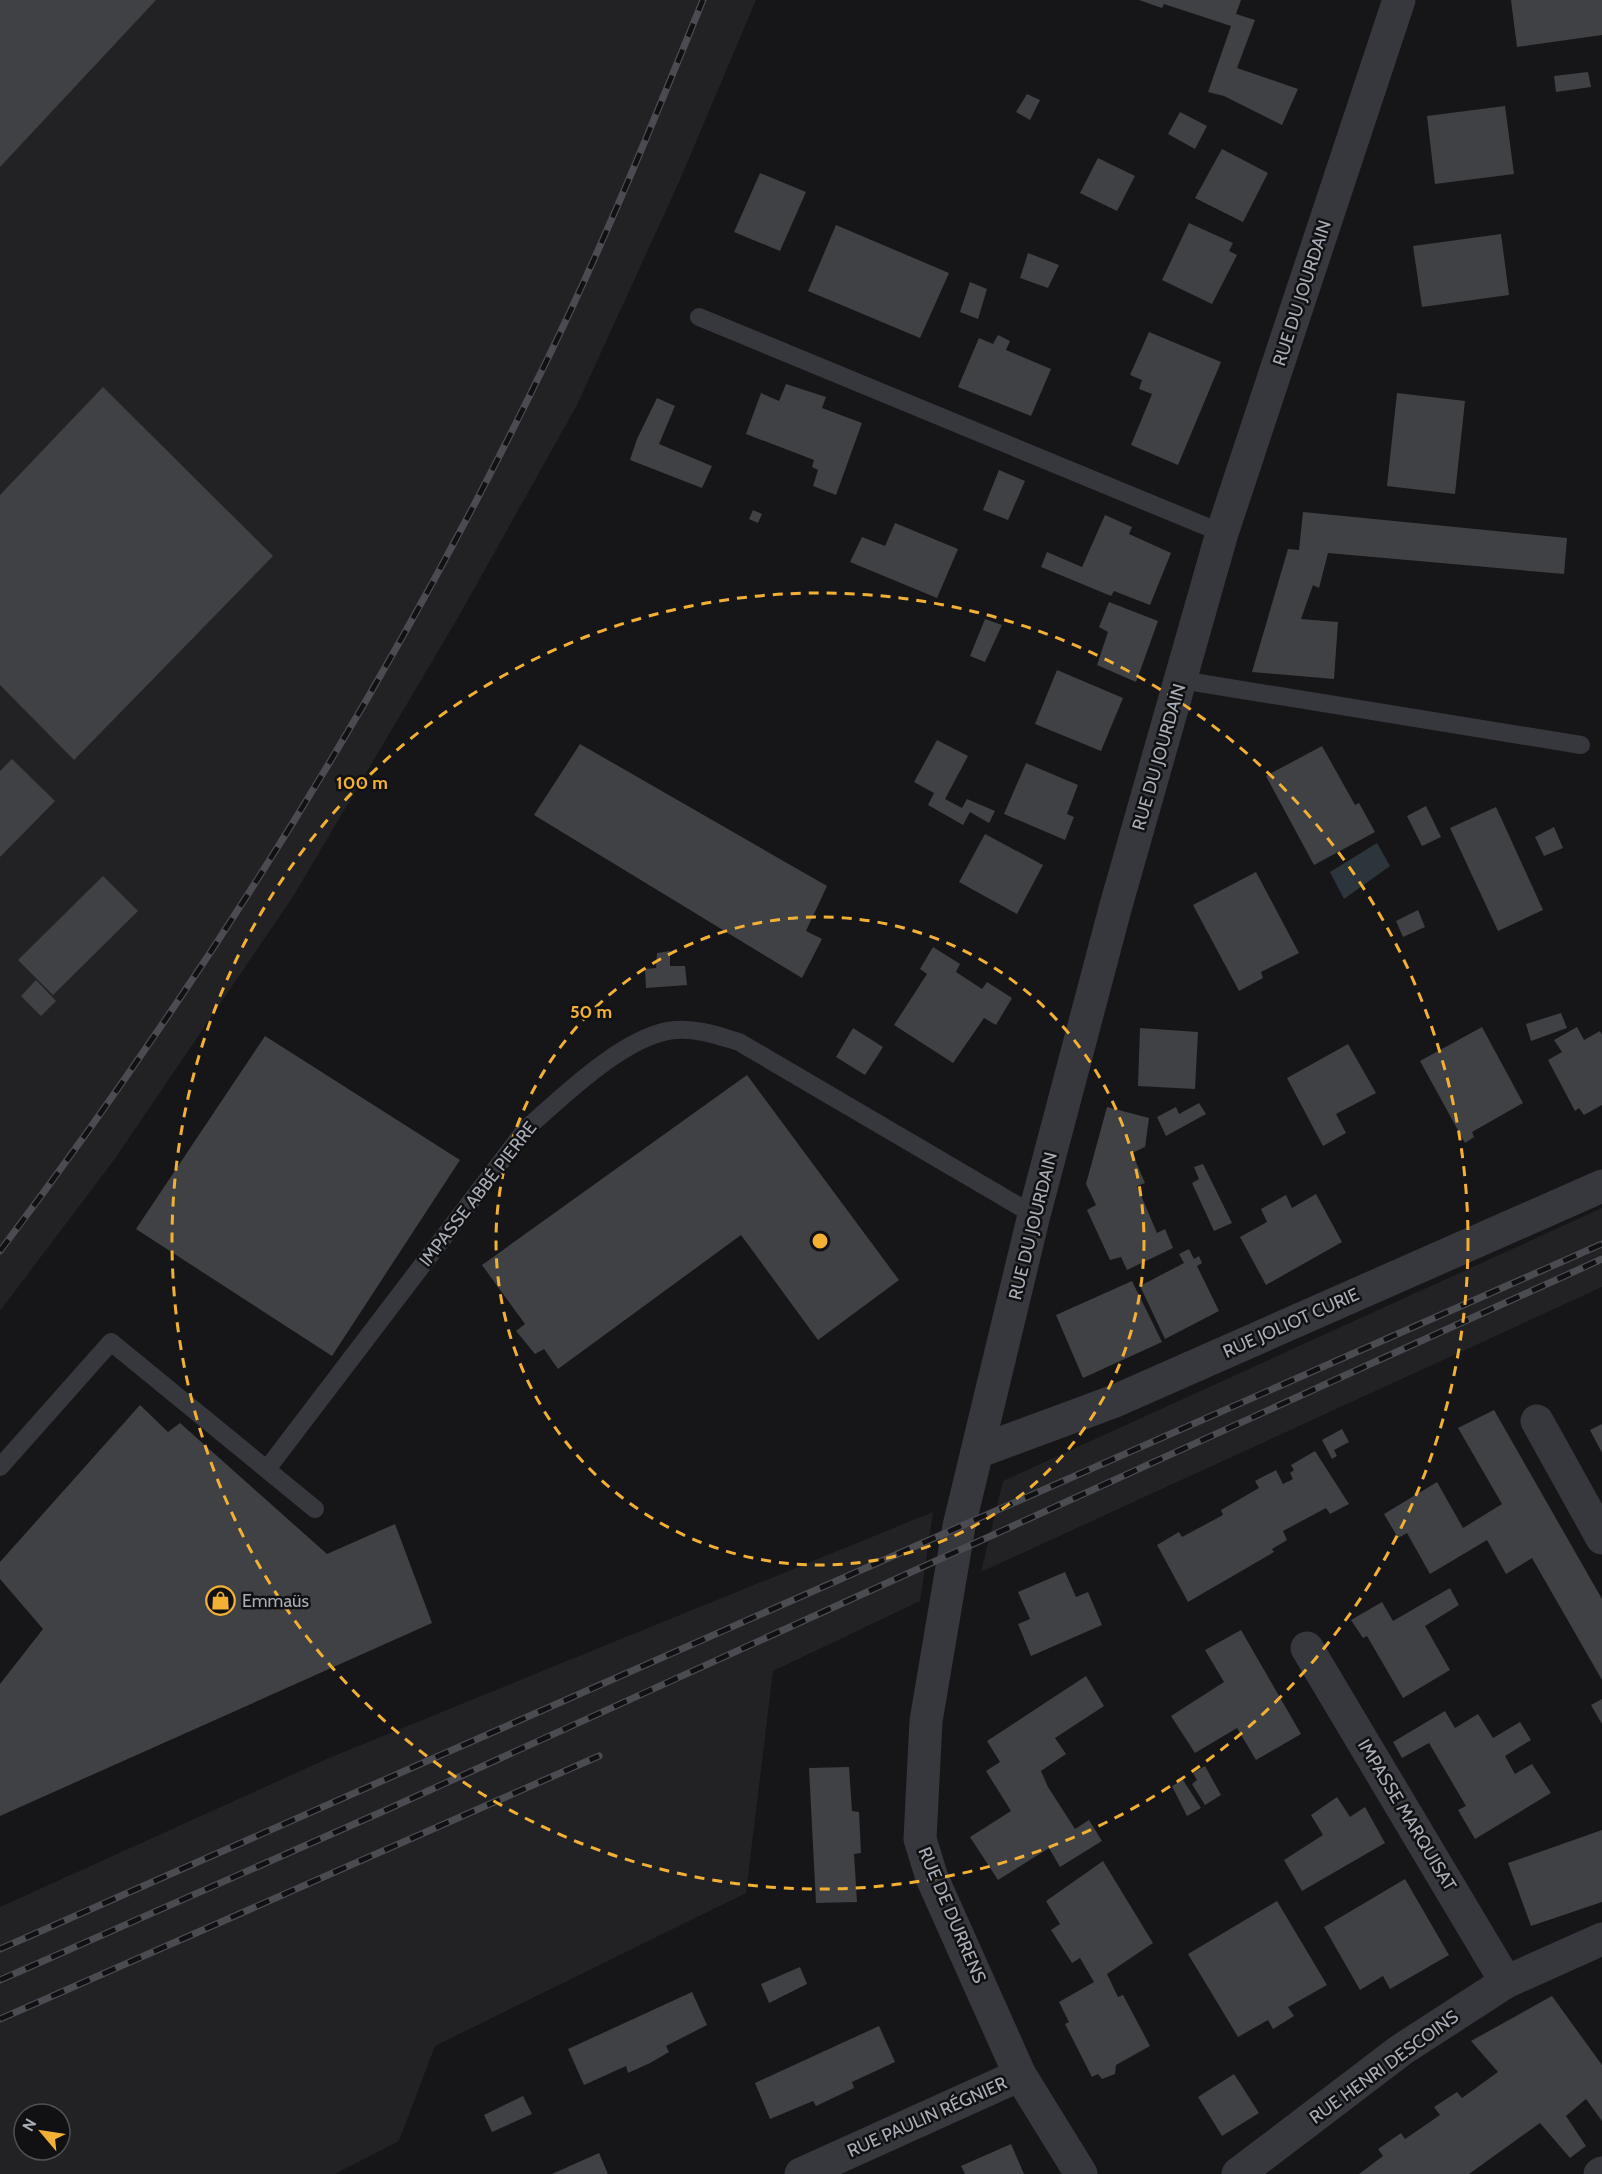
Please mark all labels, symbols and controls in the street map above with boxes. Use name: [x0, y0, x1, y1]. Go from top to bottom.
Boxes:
street label: RUE DU JOURDAIN: [1268, 217, 1336, 369]
street label: RUE DU JOURDAIN: [1128, 681, 1190, 833]
text: 100 m: [336, 772, 388, 794]
text: 50 m: [570, 1001, 612, 1023]
street label: IMPASSE ABBÉ PIERRE: [415, 1117, 541, 1271]
street label: RUE DU JOURDAIN: [1004, 1150, 1062, 1302]
centre of rings: [810, 1231, 830, 1251]
street label: RUE JOLIOT CURIE: [1220, 1283, 1362, 1363]
shop icon: Emmaüs: [205, 1585, 237, 1617]
place label: Emmaüs: [242, 1590, 309, 1612]
street label: IMPASSE MARQUISAT: [1353, 1735, 1461, 1895]
street label: RUE DE DURRENS: [913, 1844, 991, 1986]
street label: RUE HENRI DESCOINS: [1305, 2006, 1463, 2128]
street label: RUE PAULIN RÉGNIER: [844, 2072, 1010, 2162]
north arrow: [12, 2102, 72, 2162]
text: N: [18, 2115, 40, 2135]

